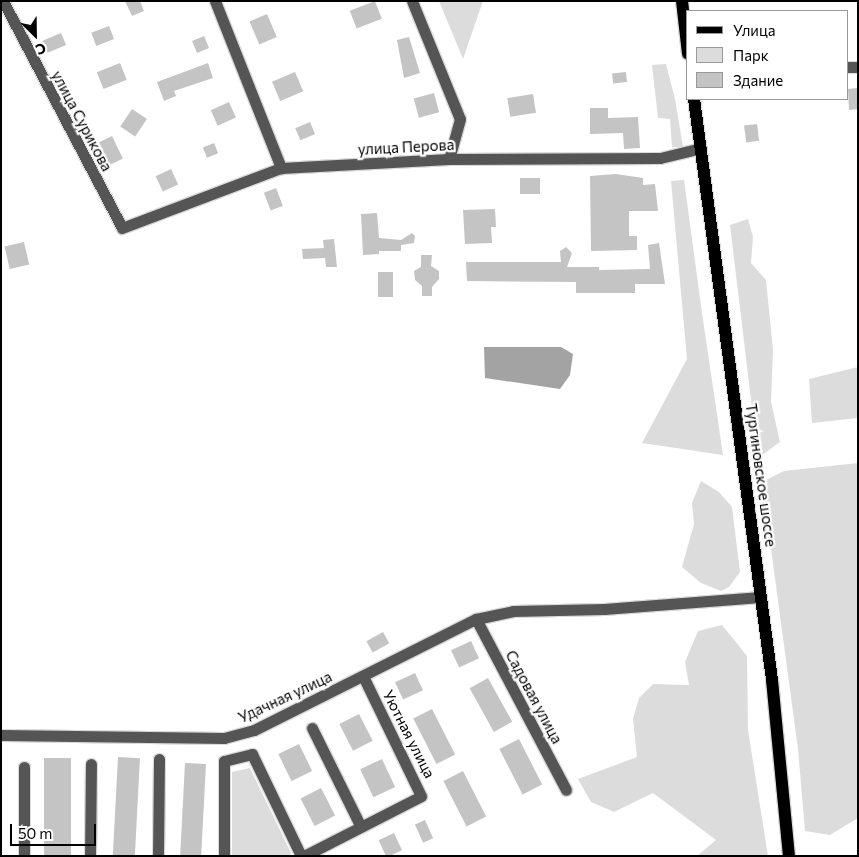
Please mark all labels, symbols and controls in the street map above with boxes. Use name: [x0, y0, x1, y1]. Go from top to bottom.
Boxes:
north arrow: [10, 10, 60, 60]
legend: [686, 10, 849, 100]
text: Улица: [733, 21, 775, 39]
text: С: [33, 40, 49, 59]
text: Парк: [733, 46, 769, 64]
street label: улица Сурикова: [48, 68, 116, 174]
text: Здание: [733, 71, 783, 89]
street label: улица Перова: [357, 135, 455, 159]
street label: Тургиновское шоссе: [742, 402, 780, 548]
street label: Садовая улица: [502, 647, 566, 747]
street label: Удачная улица: [235, 667, 335, 727]
street label: Уютная улица: [379, 687, 439, 781]
scale bar: [12, 814, 99, 846]
text: 50 m: [18, 824, 52, 842]

